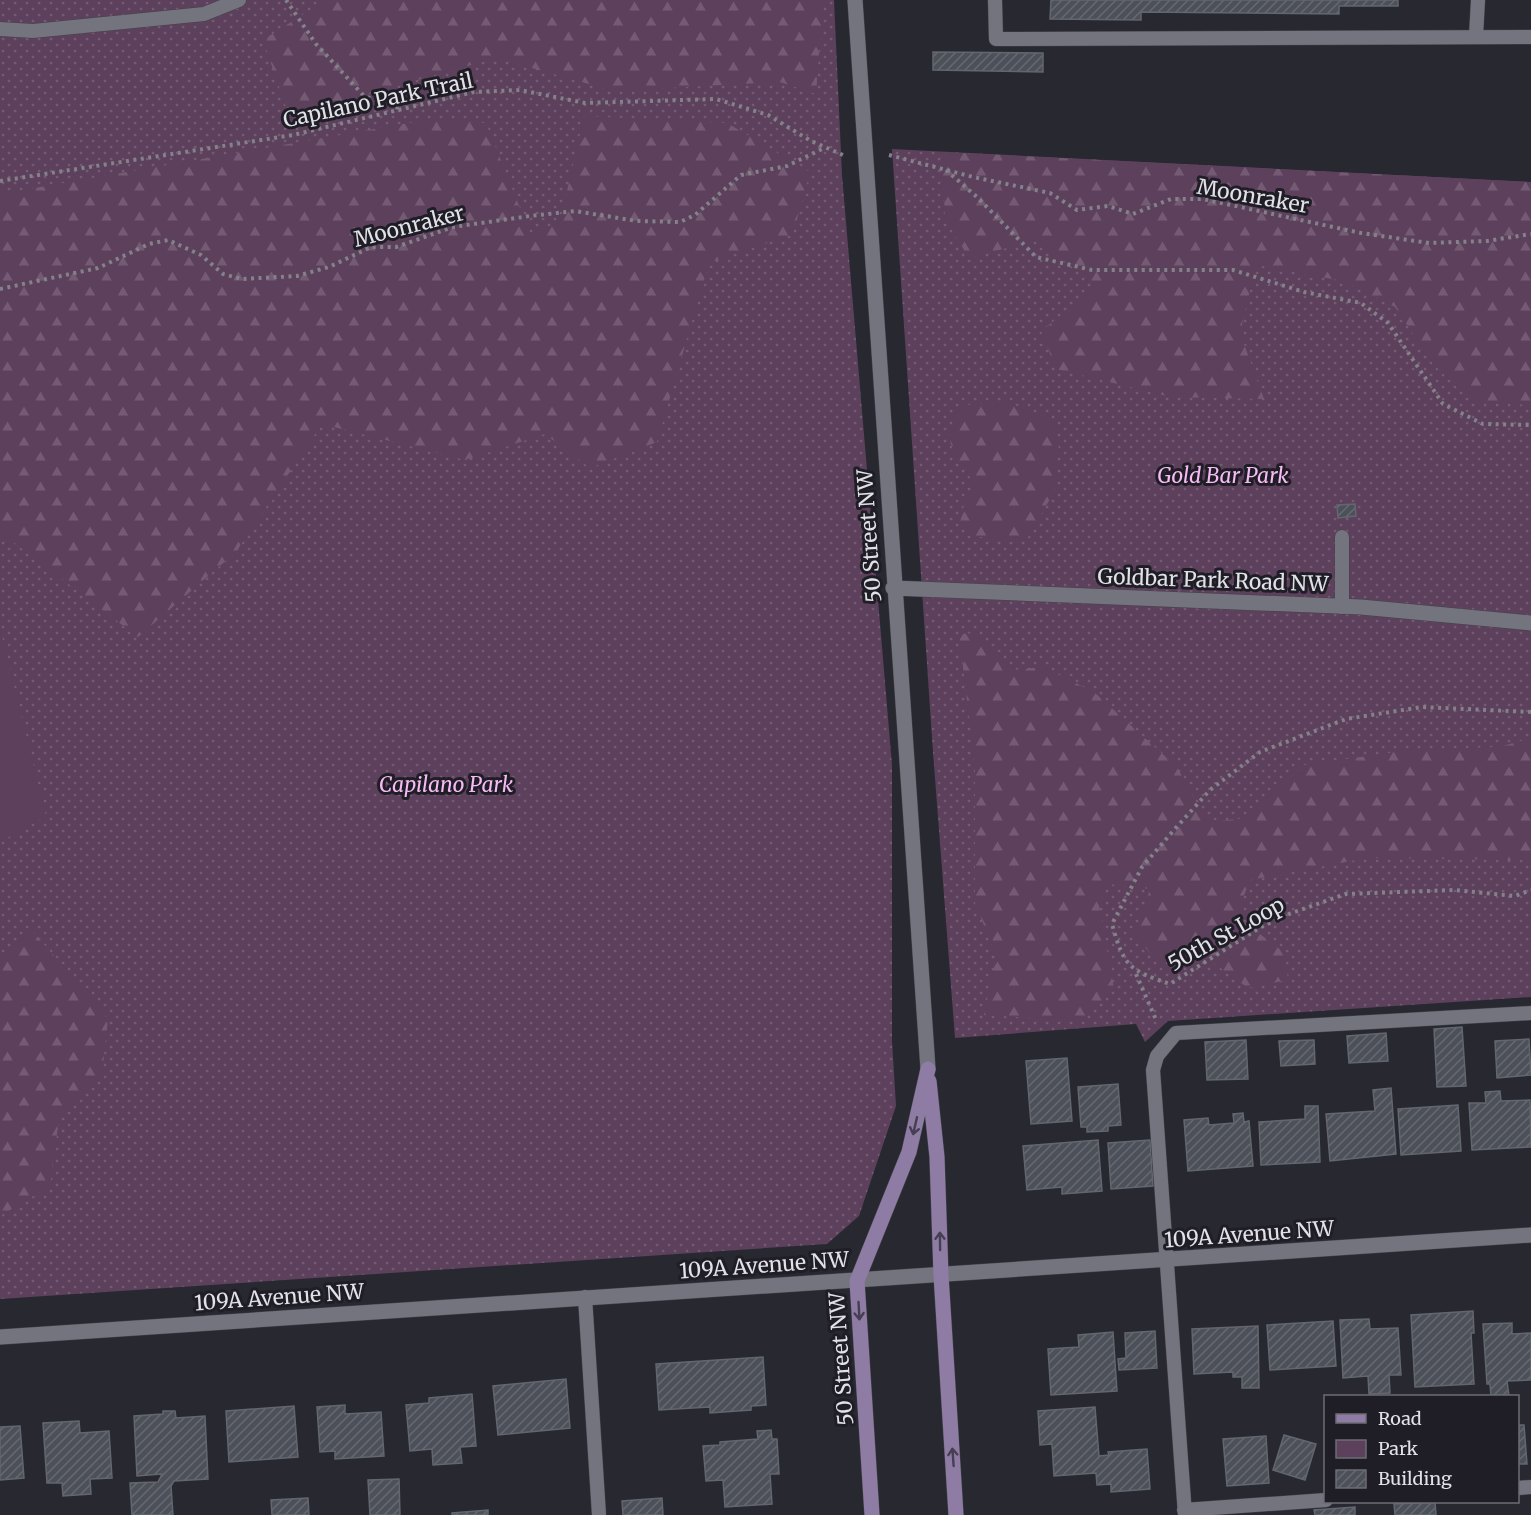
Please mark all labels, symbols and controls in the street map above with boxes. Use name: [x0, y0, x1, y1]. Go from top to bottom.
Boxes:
street label: Capilano Park Trail: [281, 67, 476, 133]
street label: Moonraker: [1195, 173, 1311, 219]
street label: Moonraker: [351, 199, 467, 253]
park label: Gold Bar Park: [1157, 462, 1289, 489]
street label: 50 Street NW: [851, 467, 887, 604]
street label: Goldbar Park Road NW: [1097, 562, 1330, 598]
park label: Capilano Park: [379, 771, 514, 798]
street label: 50th St Loop: [1163, 891, 1289, 977]
one-way arrow: [909, 1116, 920, 1136]
street label: 109A Avenue NW: [1163, 1215, 1336, 1253]
one-way arrow: [935, 1232, 946, 1252]
street label: 109A Avenue NW: [678, 1246, 851, 1284]
street label: 109A Avenue NW: [193, 1278, 366, 1316]
street label: 50 Street NW: [823, 1290, 859, 1427]
one-way arrow: [854, 1300, 865, 1320]
legend: [1324, 1395, 1519, 1503]
text: Road: [1378, 1407, 1422, 1430]
text: Park: [1378, 1437, 1419, 1460]
one-way arrow: [947, 1447, 958, 1467]
text: Building: [1378, 1467, 1452, 1490]

